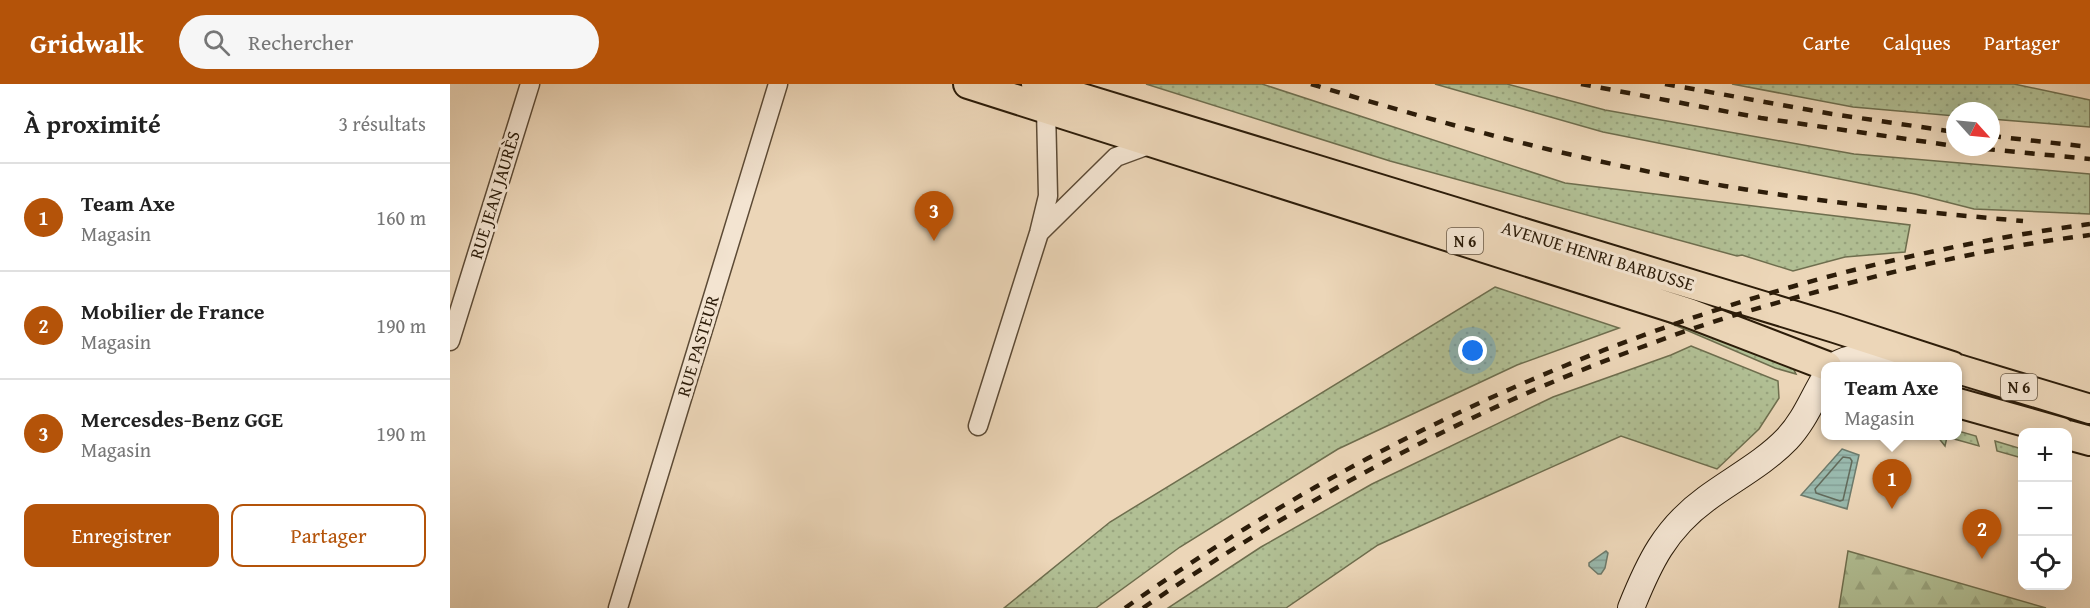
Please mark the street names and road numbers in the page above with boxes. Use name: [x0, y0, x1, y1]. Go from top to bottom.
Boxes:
street label: RUE JEAN JAURÈS: [462, 127, 527, 262]
street label: AVENUE HENRI BARBUSSE: [1499, 213, 1698, 298]
road number: N 6: [1447, 228, 1483, 254]
street label: RUE PASTEUR: [669, 291, 726, 400]
road number: N 6: [2001, 374, 2037, 400]

